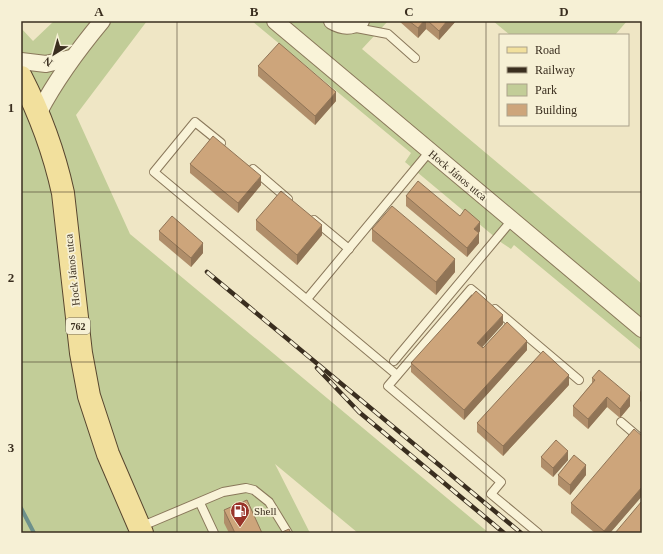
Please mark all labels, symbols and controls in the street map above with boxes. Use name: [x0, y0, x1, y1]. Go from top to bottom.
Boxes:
text: A: [94, 4, 104, 19]
text: B: [250, 4, 259, 19]
text: C: [404, 4, 414, 19]
text: D: [559, 4, 569, 19]
north arrow: [34, 34, 74, 74]
legend: [499, 34, 629, 126]
text: Road: [535, 43, 560, 57]
text: N: [41, 55, 55, 69]
text: Railway: [535, 63, 575, 77]
text: Park: [535, 83, 557, 97]
text: 1: [8, 100, 14, 115]
text: Building: [535, 103, 577, 117]
street label: Hock János utca: [427, 147, 490, 203]
street label: Hock János utca: [62, 233, 82, 306]
text: 2: [8, 270, 14, 285]
road number: 762: [66, 318, 90, 334]
text: 3: [8, 440, 15, 455]
fuel station icon: Shell: [229, 500, 251, 528]
place label: Shell: [254, 505, 277, 517]

